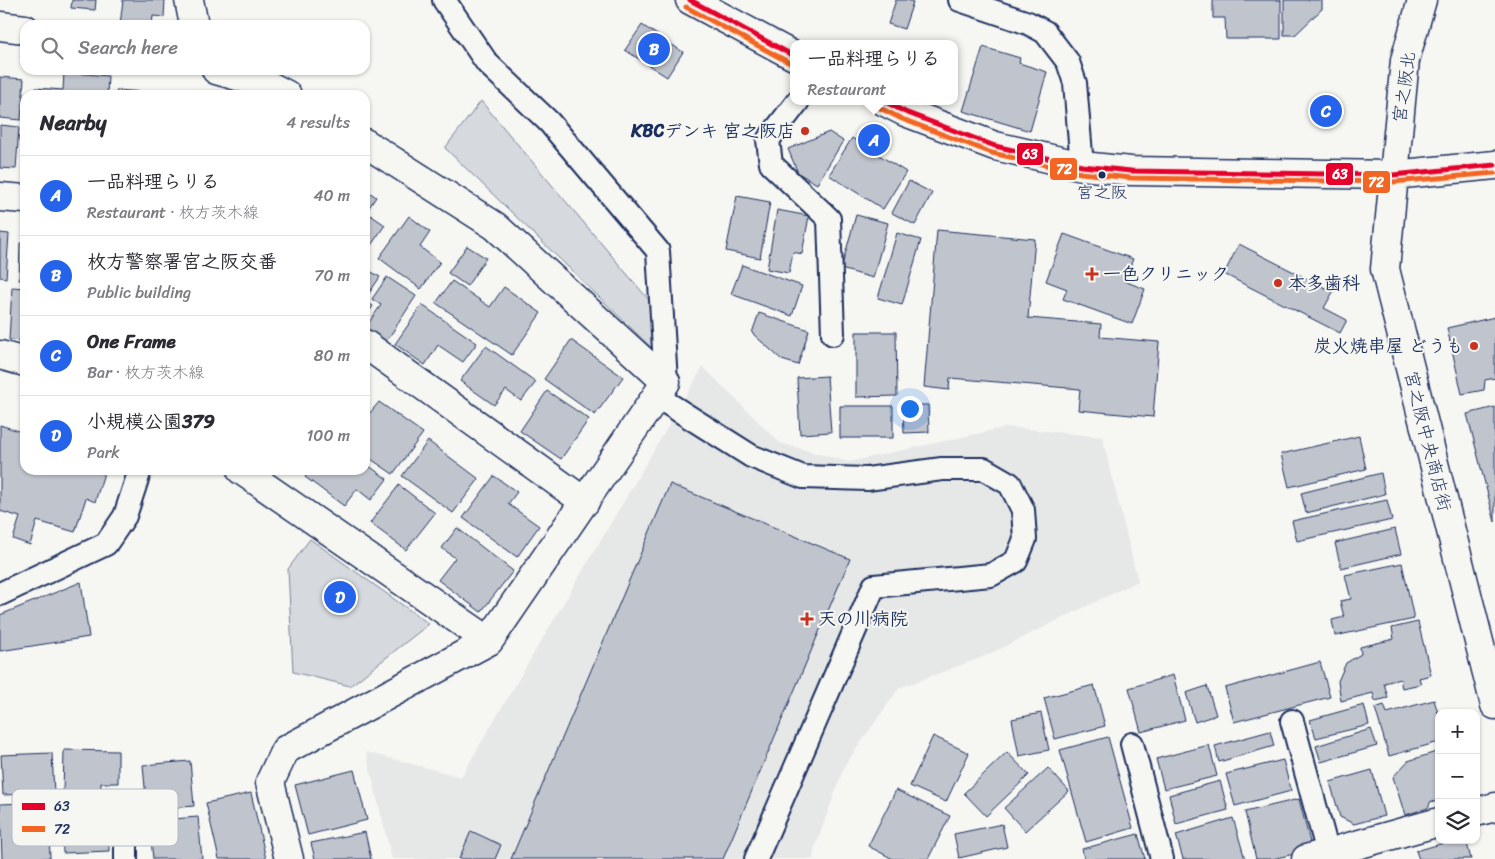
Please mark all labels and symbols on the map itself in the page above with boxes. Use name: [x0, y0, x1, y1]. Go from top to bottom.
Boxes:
pin: B: [638, 30, 670, 68]
street label: 宮之阪北: [1383, 49, 1425, 125]
pin: C: [1310, 92, 1342, 130]
place label: KBCデンキ 宮之阪店: [630, 115, 795, 147]
pin: A: [858, 121, 890, 159]
marker: KBCデンキ 宮之阪店: [799, 125, 811, 137]
line badge: 63: [1016, 142, 1044, 166]
text: 63: [1021, 142, 1038, 167]
line badge: 72: [1049, 157, 1078, 181]
text: 72: [1056, 157, 1073, 182]
line badge: 63: [1325, 162, 1354, 186]
text: 63: [1331, 162, 1348, 187]
marker: 宮之阪: [1097, 170, 1107, 180]
line badge: 72: [1362, 170, 1391, 194]
text: 72: [1368, 170, 1385, 195]
place label: 宮之阪: [1077, 177, 1128, 207]
place label: 一色クリニック: [1103, 258, 1229, 290]
marker: 一色クリニック: [1085, 267, 1099, 281]
place label: 本多歯科: [1288, 267, 1360, 299]
marker: 本多歯科: [1272, 277, 1284, 289]
place label: 炭火焼串屋 どうも: [1314, 330, 1464, 362]
marker: 炭火焼串屋 どうも: [1468, 340, 1480, 352]
street label: 宮之阪中央商店街: [1395, 367, 1461, 515]
your location: [897, 396, 923, 422]
pin: D: [324, 578, 356, 616]
place label: 天の川病院: [818, 603, 908, 635]
marker: 天の川病院: [800, 612, 814, 626]
legend: [12, 789, 178, 846]
text: 63: [54, 794, 70, 819]
text: 72: [54, 817, 70, 842]

